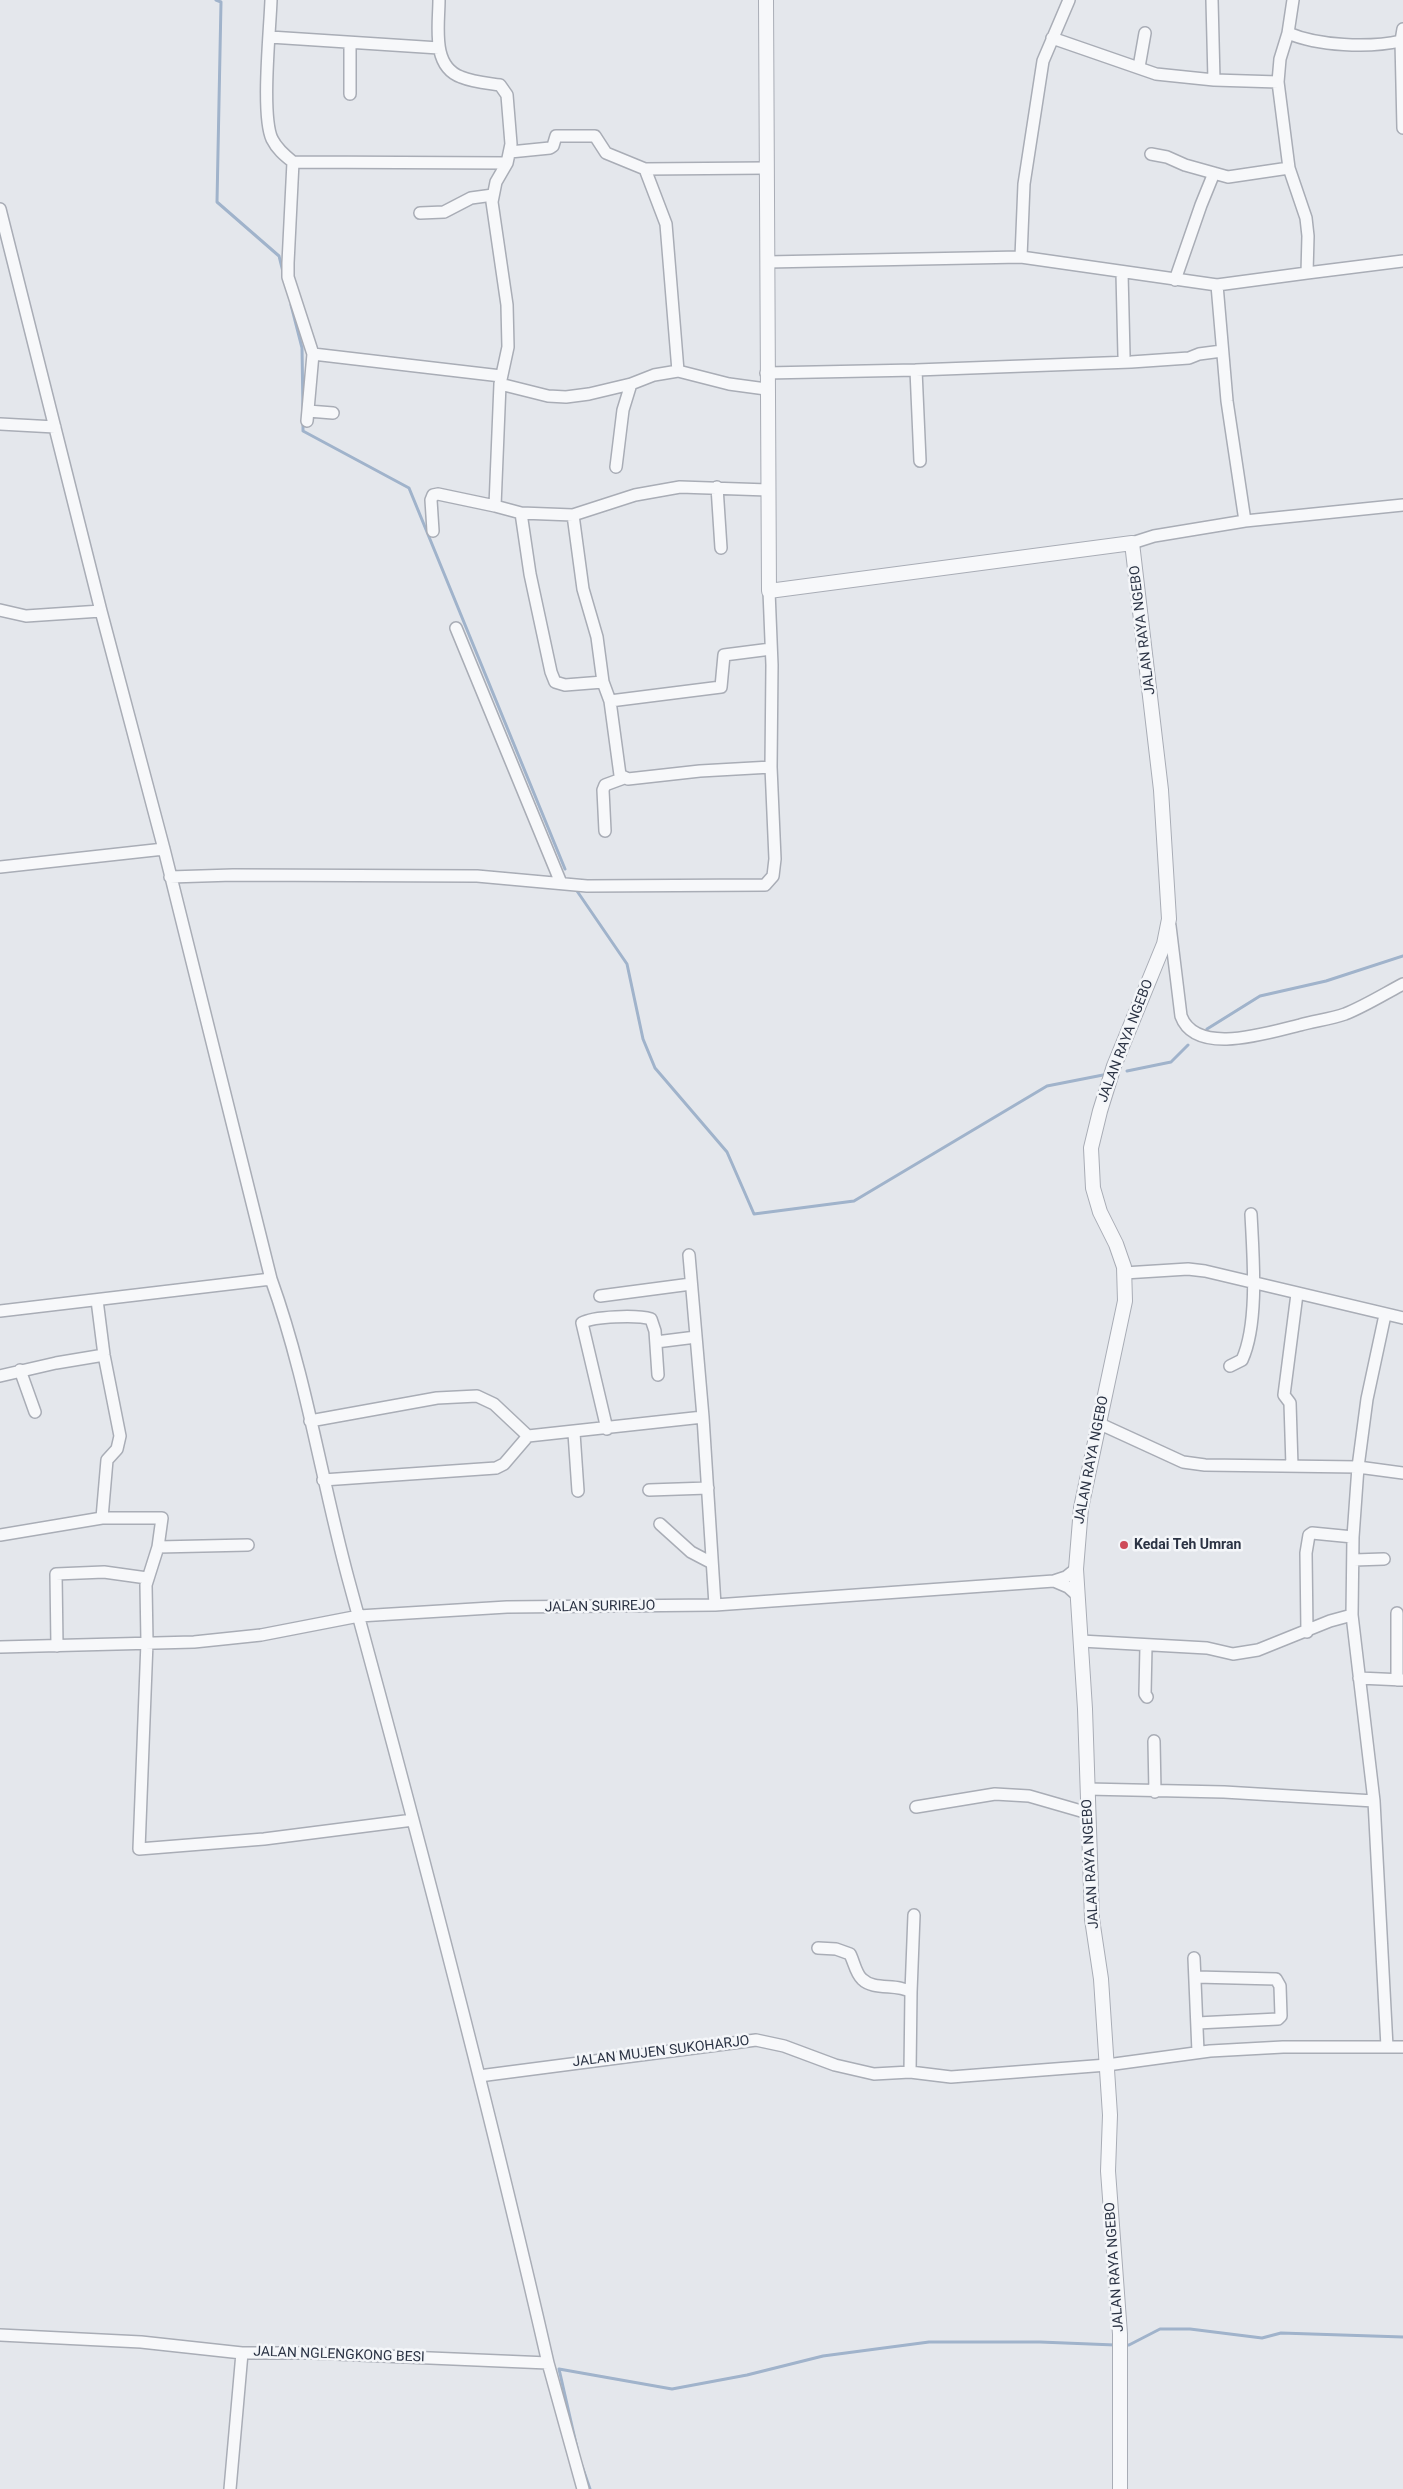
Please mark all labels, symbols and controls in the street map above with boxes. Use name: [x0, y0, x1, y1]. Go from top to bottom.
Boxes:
street label: JALAN RAYA NGEBO: [1127, 564, 1159, 696]
street label: JALAN RAYA NGEBO: [1095, 977, 1157, 1105]
street label: JALAN RAYA NGEBO: [1071, 1394, 1113, 1526]
place label: Kedai Teh Umran: [1134, 1537, 1241, 1553]
marker: Kedai Teh Umran: [1118, 1539, 1130, 1551]
street label: JALAN SURIREJO: [544, 1598, 656, 1616]
street label: JALAN RAYA NGEBO: [1079, 1799, 1103, 1929]
street label: JALAN MUJEN SUKOHARJO: [572, 2033, 750, 2071]
street label: JALAN RAYA NGEBO: [1102, 2201, 1128, 2333]
street label: JALAN NGLENGKONG BESI: [253, 2344, 425, 2366]

